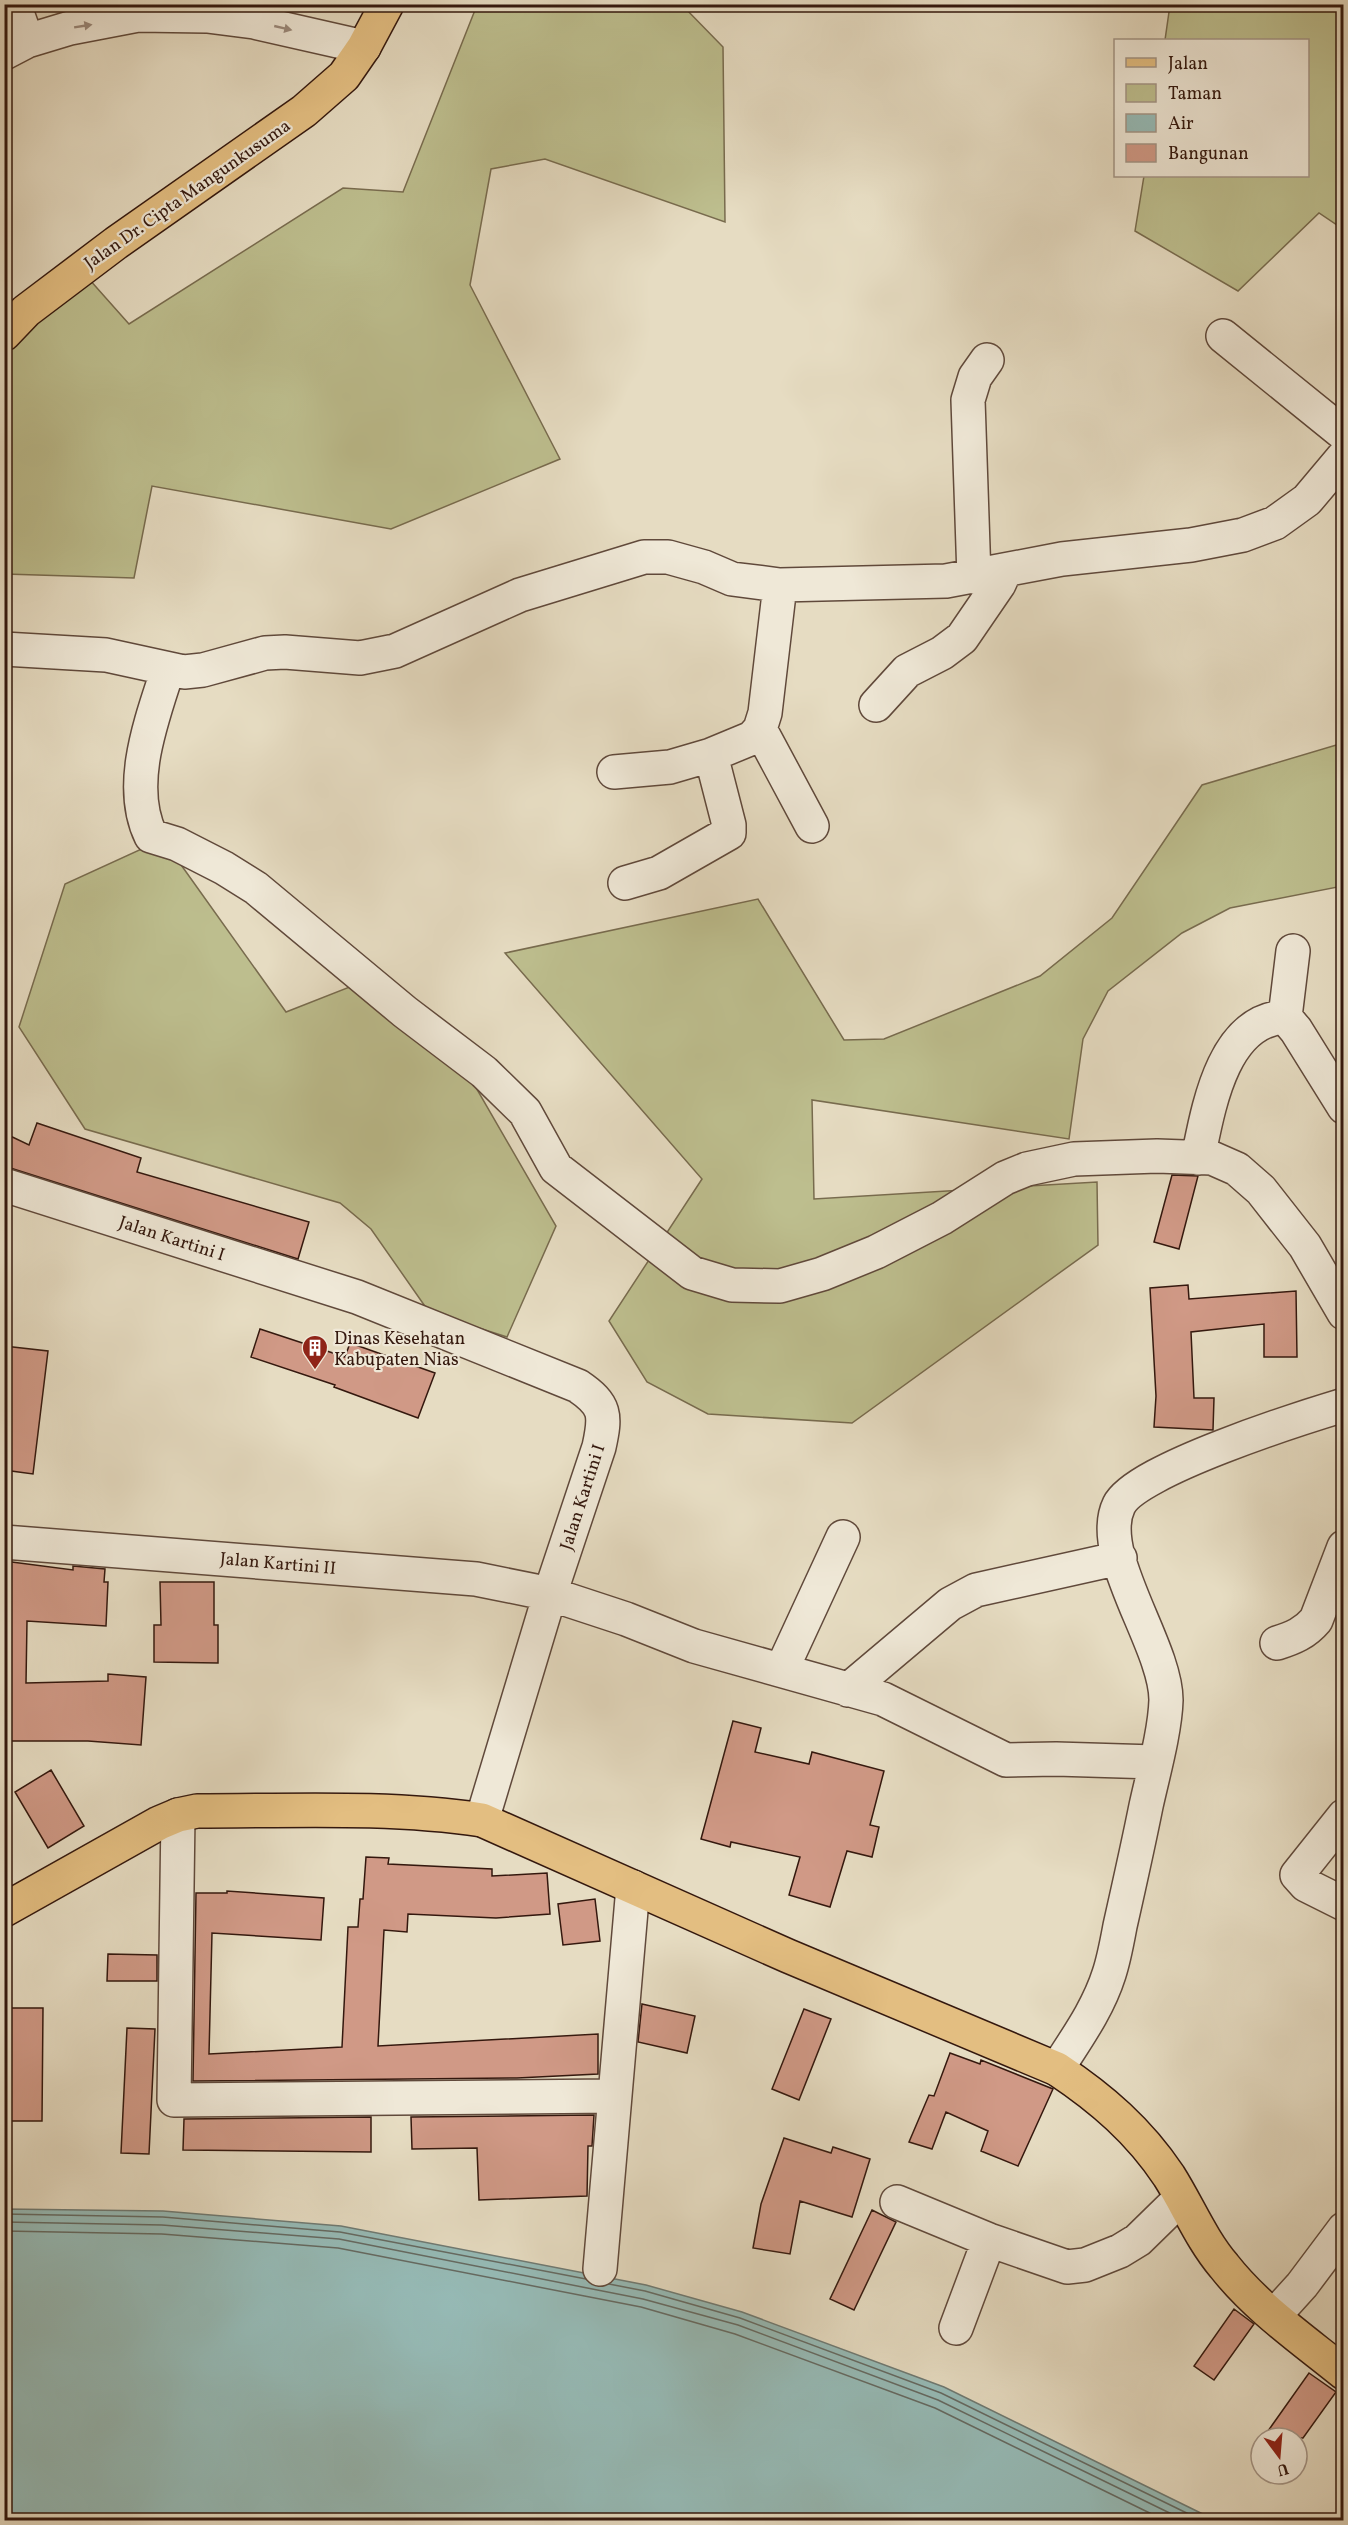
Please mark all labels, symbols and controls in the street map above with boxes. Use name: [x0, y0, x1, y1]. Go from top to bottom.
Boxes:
one-way arrow: [74, 21, 93, 30]
one-way arrow: [274, 24, 293, 34]
legend: [1114, 39, 1309, 177]
text: Jalan: [1168, 52, 1208, 77]
text: Taman: [1168, 82, 1222, 107]
text: Air: [1168, 112, 1194, 137]
street label: Jalan Dr. Cipta Mangunkusuma: [80, 114, 296, 276]
text: Bangunan: [1168, 142, 1249, 167]
street label: Jalan Kartini I: [115, 1211, 228, 1268]
place label: Dinas Kesehatan Kabupaten Nias: [334, 1327, 466, 1373]
building icon: Dinas Kesehatan Kabupaten Nias: [300, 1333, 330, 1371]
street label: Jalan Kartini I: [555, 1441, 612, 1554]
street label: Jalan Kartini II: [219, 1547, 337, 1582]
north arrow: [1249, 2426, 1309, 2486]
text: U: [1274, 2456, 1291, 2481]

